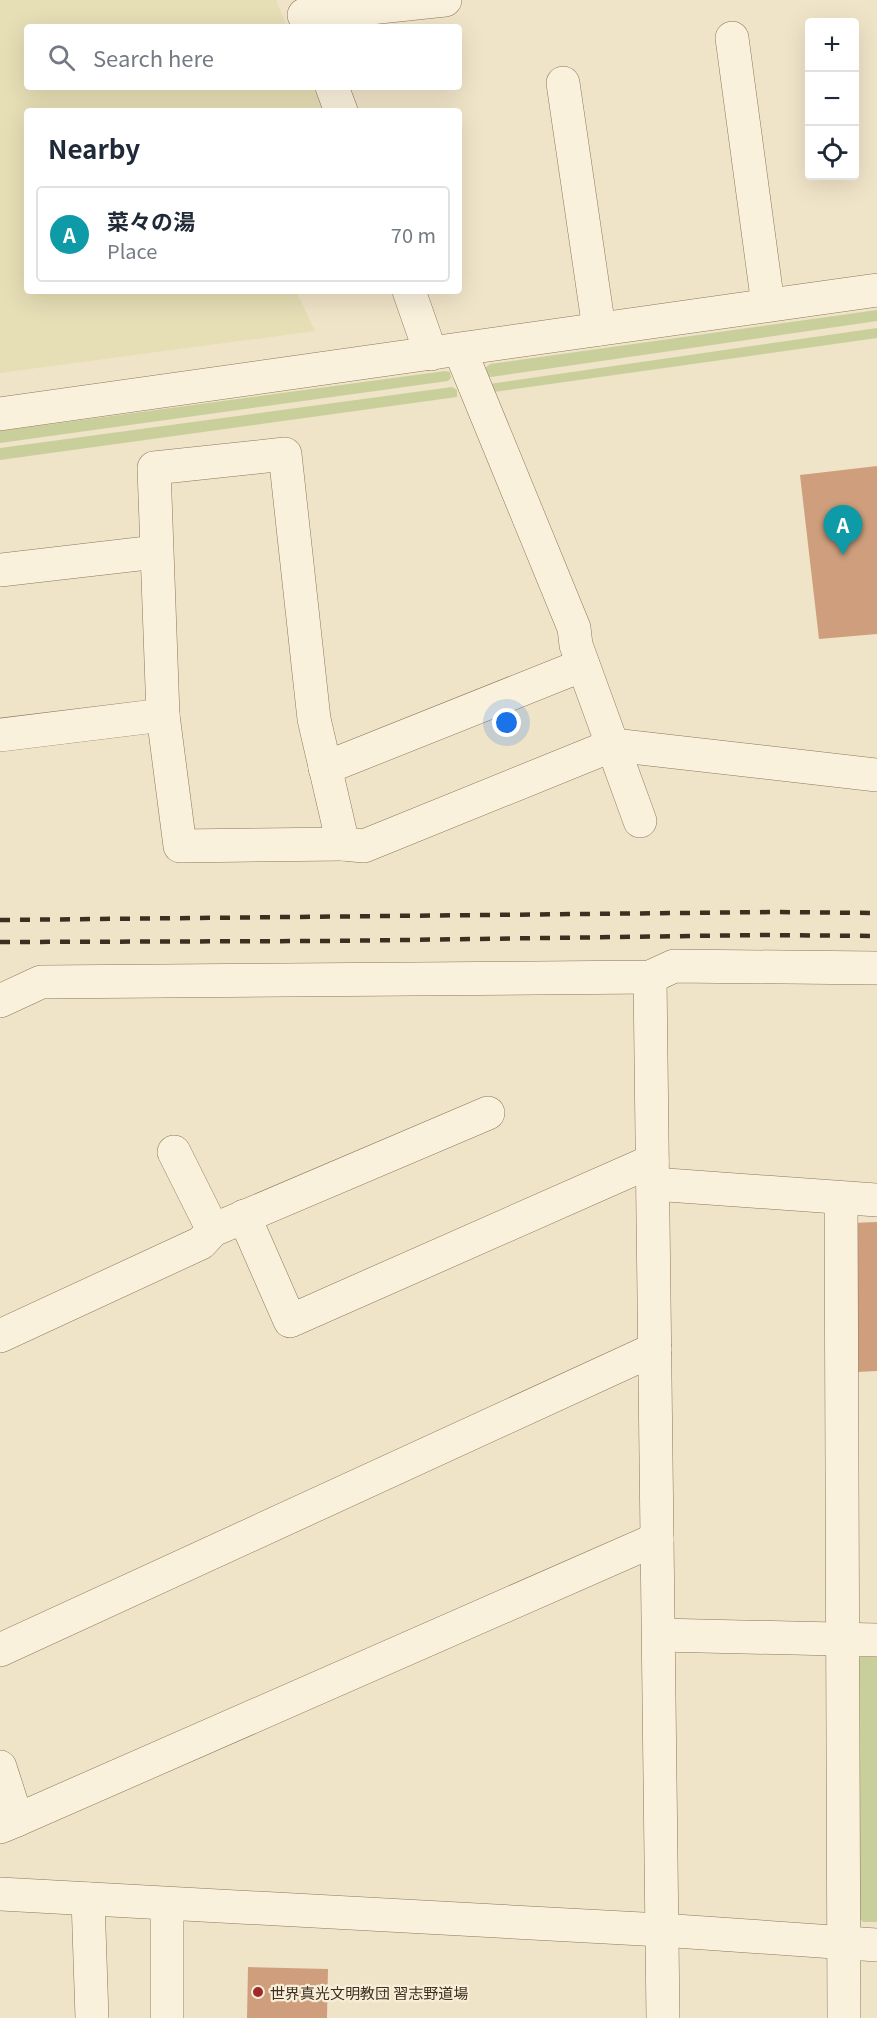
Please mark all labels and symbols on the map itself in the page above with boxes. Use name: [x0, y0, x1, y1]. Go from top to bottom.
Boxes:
pin: A: [824, 506, 862, 555]
your location: [492, 708, 521, 737]
place label: 世界真光文明教団 習志野道場: [270, 1982, 468, 2003]
marker: 世界真光文明教団 習志野道場: [251, 1985, 265, 1999]

